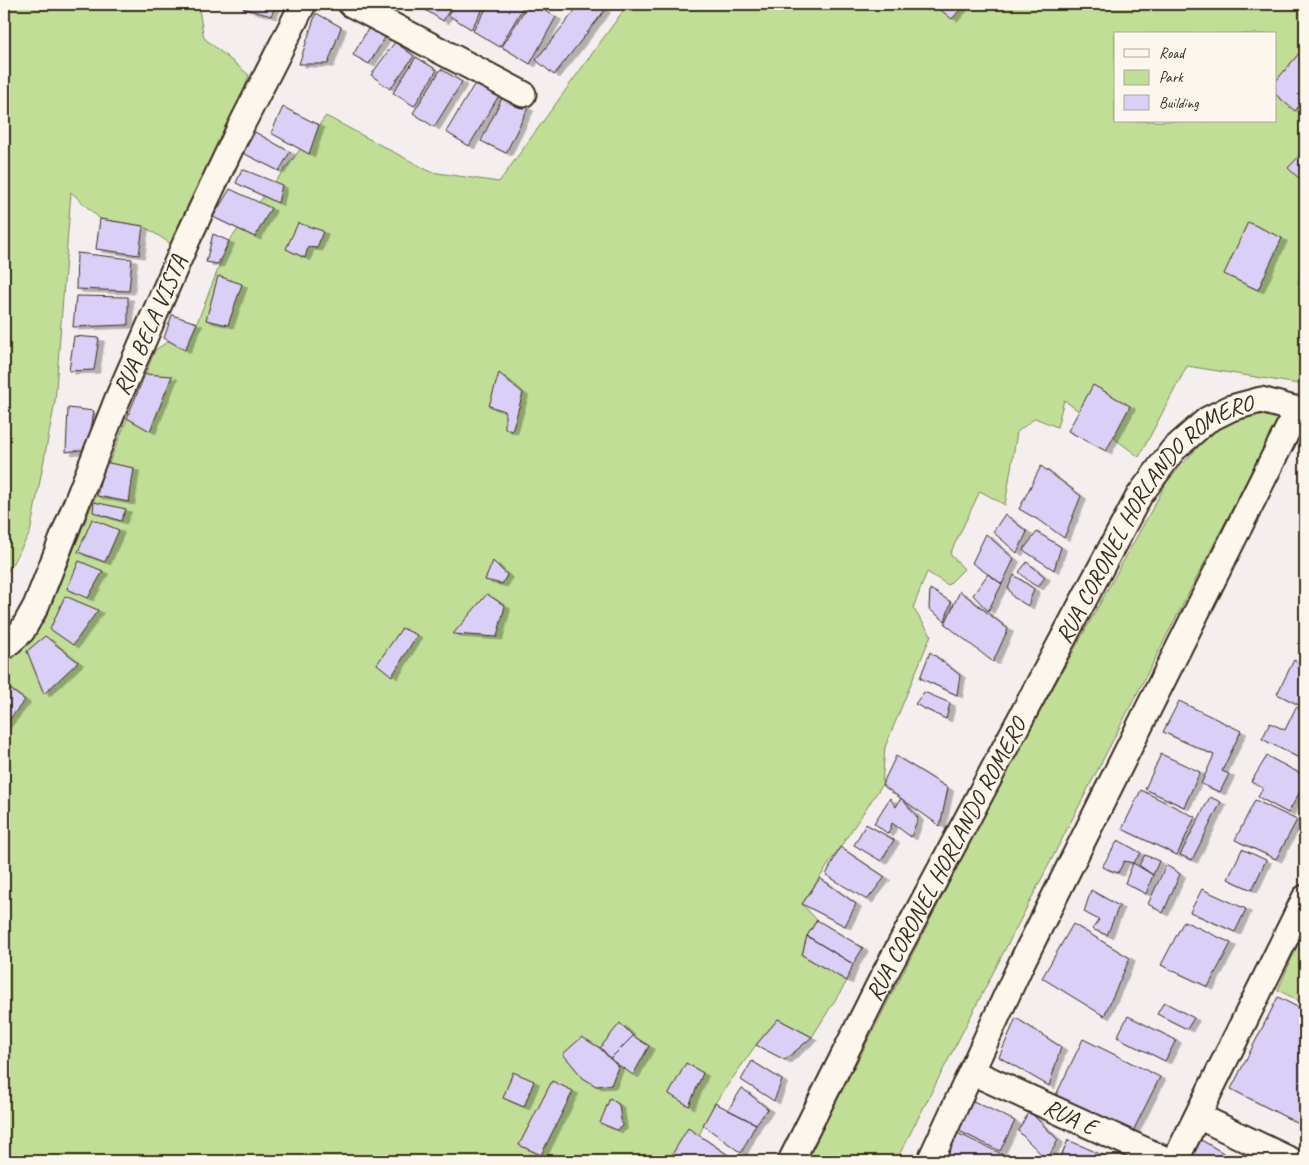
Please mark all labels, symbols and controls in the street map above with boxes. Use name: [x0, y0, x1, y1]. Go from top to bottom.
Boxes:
legend: [1114, 32, 1276, 122]
text: Road: [1159, 44, 1186, 63]
text: Park: [1159, 68, 1184, 87]
text: Building: [1159, 94, 1199, 113]
street label: RUA BELA VISTA: [106, 250, 194, 400]
street label: RUA CORONEL HORLANDO ROMERO: [1049, 387, 1258, 648]
street label: RUA CORONEL HORLANDO ROMERO: [859, 711, 1034, 1006]
street label: RUA E: [1039, 1092, 1104, 1143]

